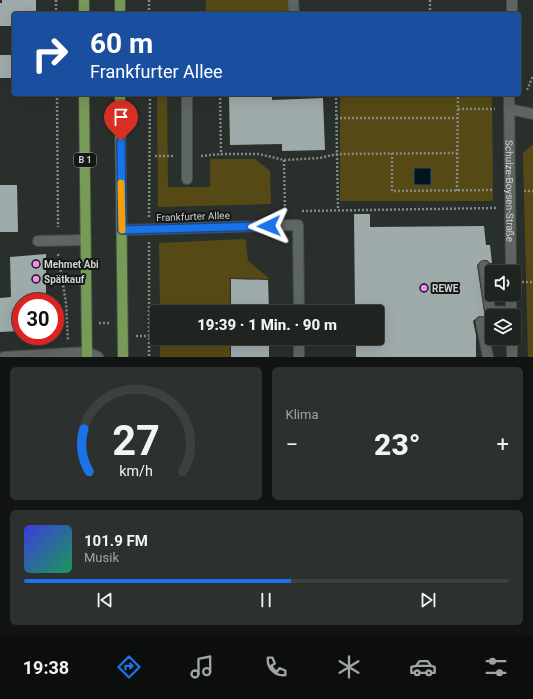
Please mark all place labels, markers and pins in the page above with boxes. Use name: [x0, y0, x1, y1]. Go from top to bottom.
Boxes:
pin: [104, 100, 138, 141]
marker: Mehmet Abi: [31, 259, 41, 269]
place label: Mehmet Abi: [44, 259, 99, 270]
marker: Spätkauf: [31, 274, 41, 284]
place label: Spätkauf: [44, 274, 85, 285]
marker: REWE: [419, 283, 429, 293]
place label: REWE: [432, 283, 459, 294]

